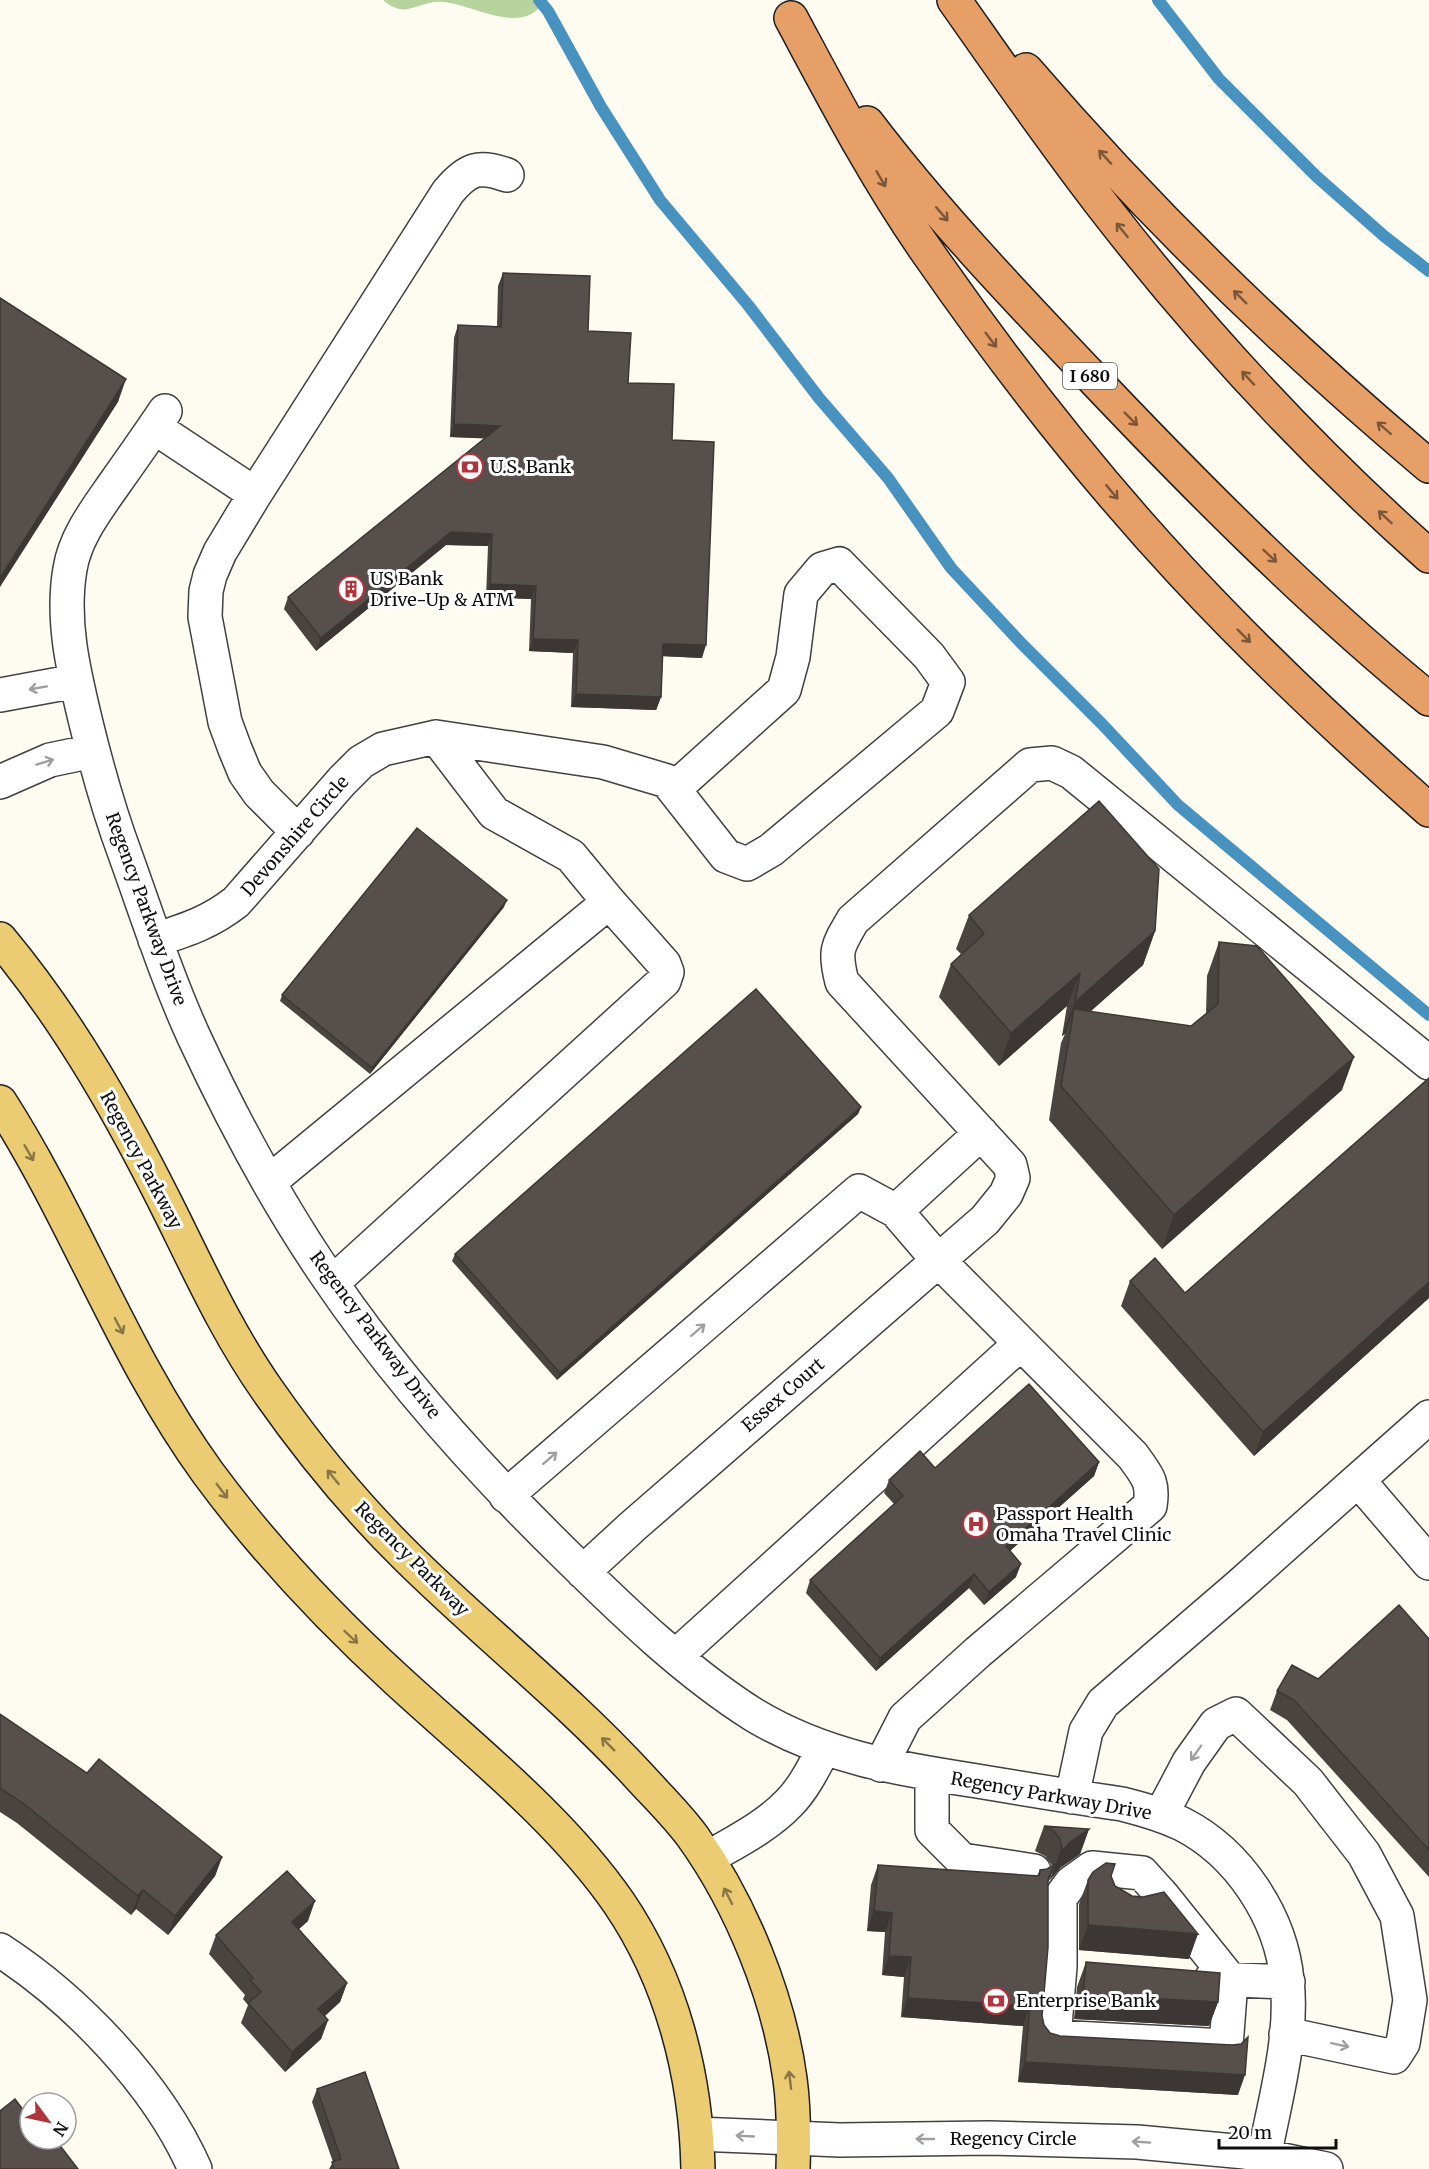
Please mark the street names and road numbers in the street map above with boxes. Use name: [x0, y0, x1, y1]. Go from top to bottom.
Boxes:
road number: I 680: [1063, 363, 1117, 389]
street label: Devonshire Circle: [236, 771, 353, 901]
street label: Regency Parkway Drive: [101, 809, 192, 1008]
street label: Regency Parkway: [95, 1087, 188, 1233]
street label: Regency Parkway Drive: [305, 1246, 446, 1423]
street label: Essex Court: [737, 1352, 829, 1437]
street label: Regency Parkway: [350, 1497, 475, 1621]
street label: Regency Parkway Drive: [949, 1766, 1153, 1825]
street label: Regency Circle: [950, 2127, 1076, 2150]

